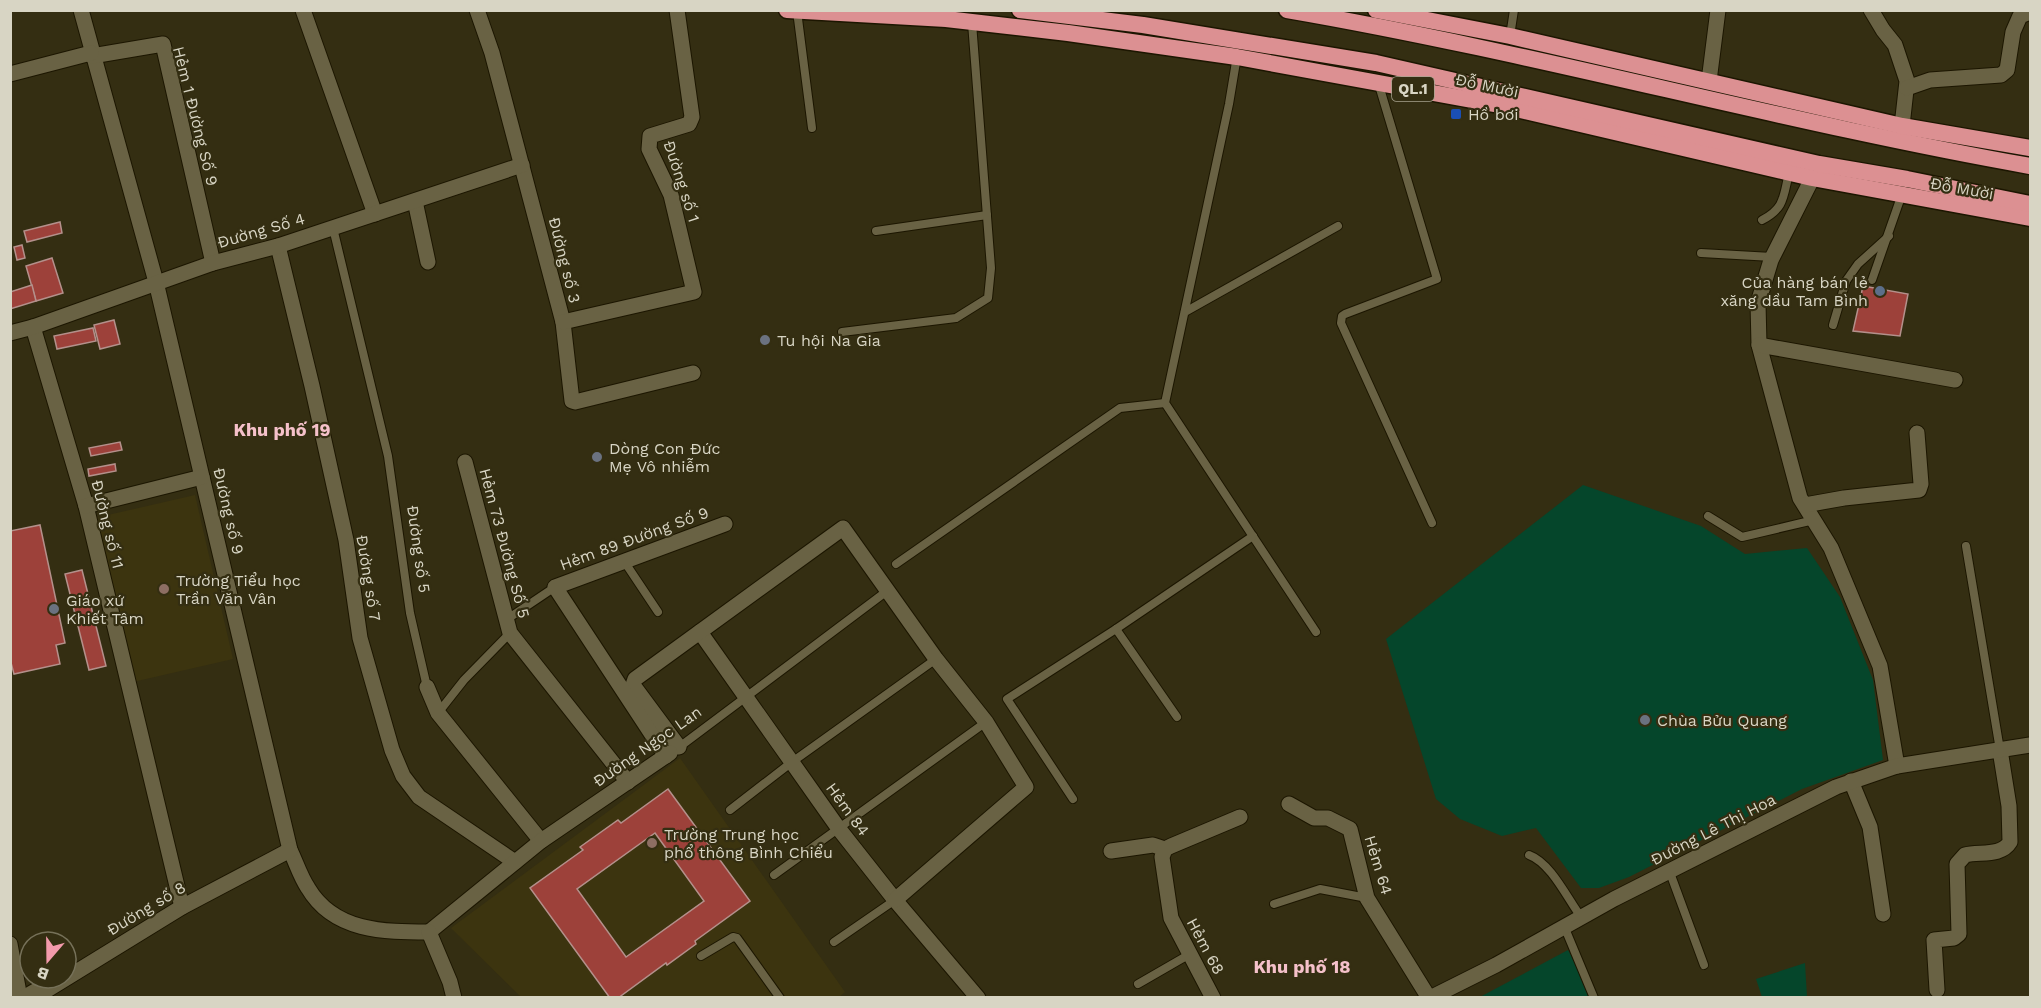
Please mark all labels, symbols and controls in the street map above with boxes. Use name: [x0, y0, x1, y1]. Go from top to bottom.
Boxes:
street label: Hẻm 1 Đường Số 9: [169, 44, 222, 188]
street label: Đỗ Mười: [1454, 70, 1520, 101]
road number: QL.1: [1392, 77, 1434, 101]
place label: Hồ bơi: [1468, 105, 1519, 124]
marker: Hồ bơi: [1449, 107, 1463, 121]
street label: Đường số 1: [659, 138, 704, 224]
street label: Đỗ Mười: [1929, 174, 1995, 203]
street label: Đường Số 4: [215, 209, 307, 252]
street label: Đường số 3: [545, 215, 584, 305]
place label: Của hàng bán lẻ xăng dầu Tam Bình: [1720, 273, 1868, 310]
marker: Của hàng bán lẻ xăng dầu Tam Bình: [1873, 284, 1887, 298]
place label: Tu hội Na Gia: [777, 331, 881, 350]
marker: Tu hội Na Gia: [758, 333, 772, 347]
district label: Khu phố 19: [233, 419, 331, 440]
place label: Dòng Con Đức Mẹ Vô nhiễm: [609, 439, 721, 476]
marker: Dòng Con Đức Mẹ Vô nhiễm: [590, 450, 604, 464]
street label: Đường số 9: [209, 466, 248, 556]
street label: Hẻm 73 Đường Số 5: [475, 466, 534, 620]
street label: Đường số 11: [87, 478, 128, 570]
street label: Hẻm 89 Đường Số 9: [557, 503, 711, 574]
street label: Đường số 5: [403, 504, 434, 594]
street label: Đường số 7: [352, 534, 385, 623]
place label: Trường Tiểu học Trần Văn Vân: [176, 571, 301, 608]
marker: Trường Tiểu học Trần Văn Vân: [157, 582, 171, 596]
place label: Giáo xứ Khiết Tâm: [66, 591, 144, 628]
marker: Giáo xứ Khiết Tâm: [47, 602, 61, 616]
street label: Đường Ngọc Lan: [590, 702, 705, 791]
place label: Chùa Bửu Quang: [1657, 711, 1787, 730]
marker: Chùa Bửu Quang: [1638, 713, 1652, 727]
street label: Hẻm 84: [822, 779, 873, 840]
street label: Đường Lê Thị Hoa: [1647, 790, 1779, 869]
place label: Trường Trung học phổ thông Bình Chiểu: [664, 825, 833, 862]
street label: Hẻm 64: [1361, 833, 1397, 897]
marker: Trường Trung học phổ thông Bình Chiểu: [645, 836, 659, 850]
street label: Đường số 8: [103, 877, 189, 939]
street label: Hẻm 68: [1183, 915, 1228, 978]
north arrow: [18, 930, 78, 990]
district label: Khu phố 18: [1253, 956, 1351, 977]
text: B: [35, 963, 51, 984]

